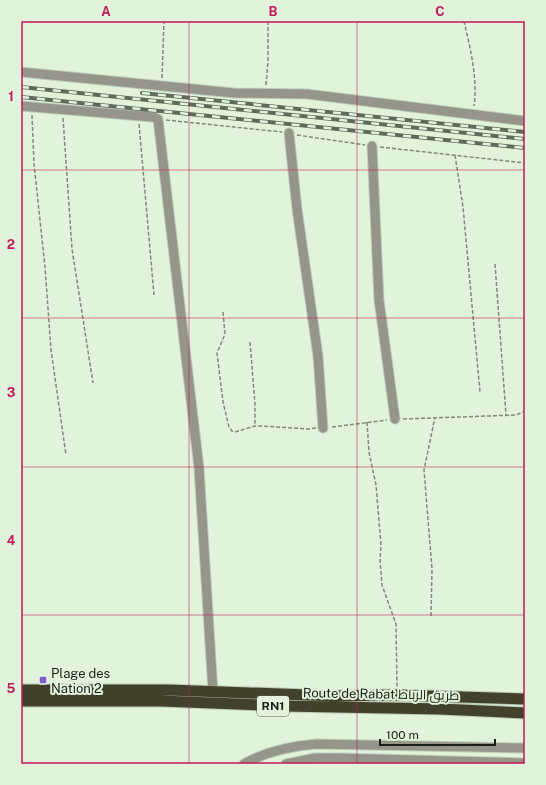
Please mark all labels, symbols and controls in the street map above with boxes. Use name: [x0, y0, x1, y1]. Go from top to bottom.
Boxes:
text: A: [101, 4, 111, 19]
text: B: [269, 4, 278, 19]
text: C: [435, 4, 445, 19]
text: 1: [8, 89, 14, 104]
text: 2: [7, 237, 15, 252]
text: 3: [7, 385, 16, 400]
text: 4: [7, 533, 16, 548]
place label: Plage des Nation 2: [51, 666, 110, 696]
marker: Plage des Nation 2: [38, 675, 48, 685]
text: 5: [7, 681, 16, 696]
street label: Route de Rabat طريق الرباط: [303, 685, 459, 703]
road number: RN1: [257, 696, 289, 716]
scale bar: [380, 721, 495, 747]
text: 100 m: [386, 728, 419, 742]

